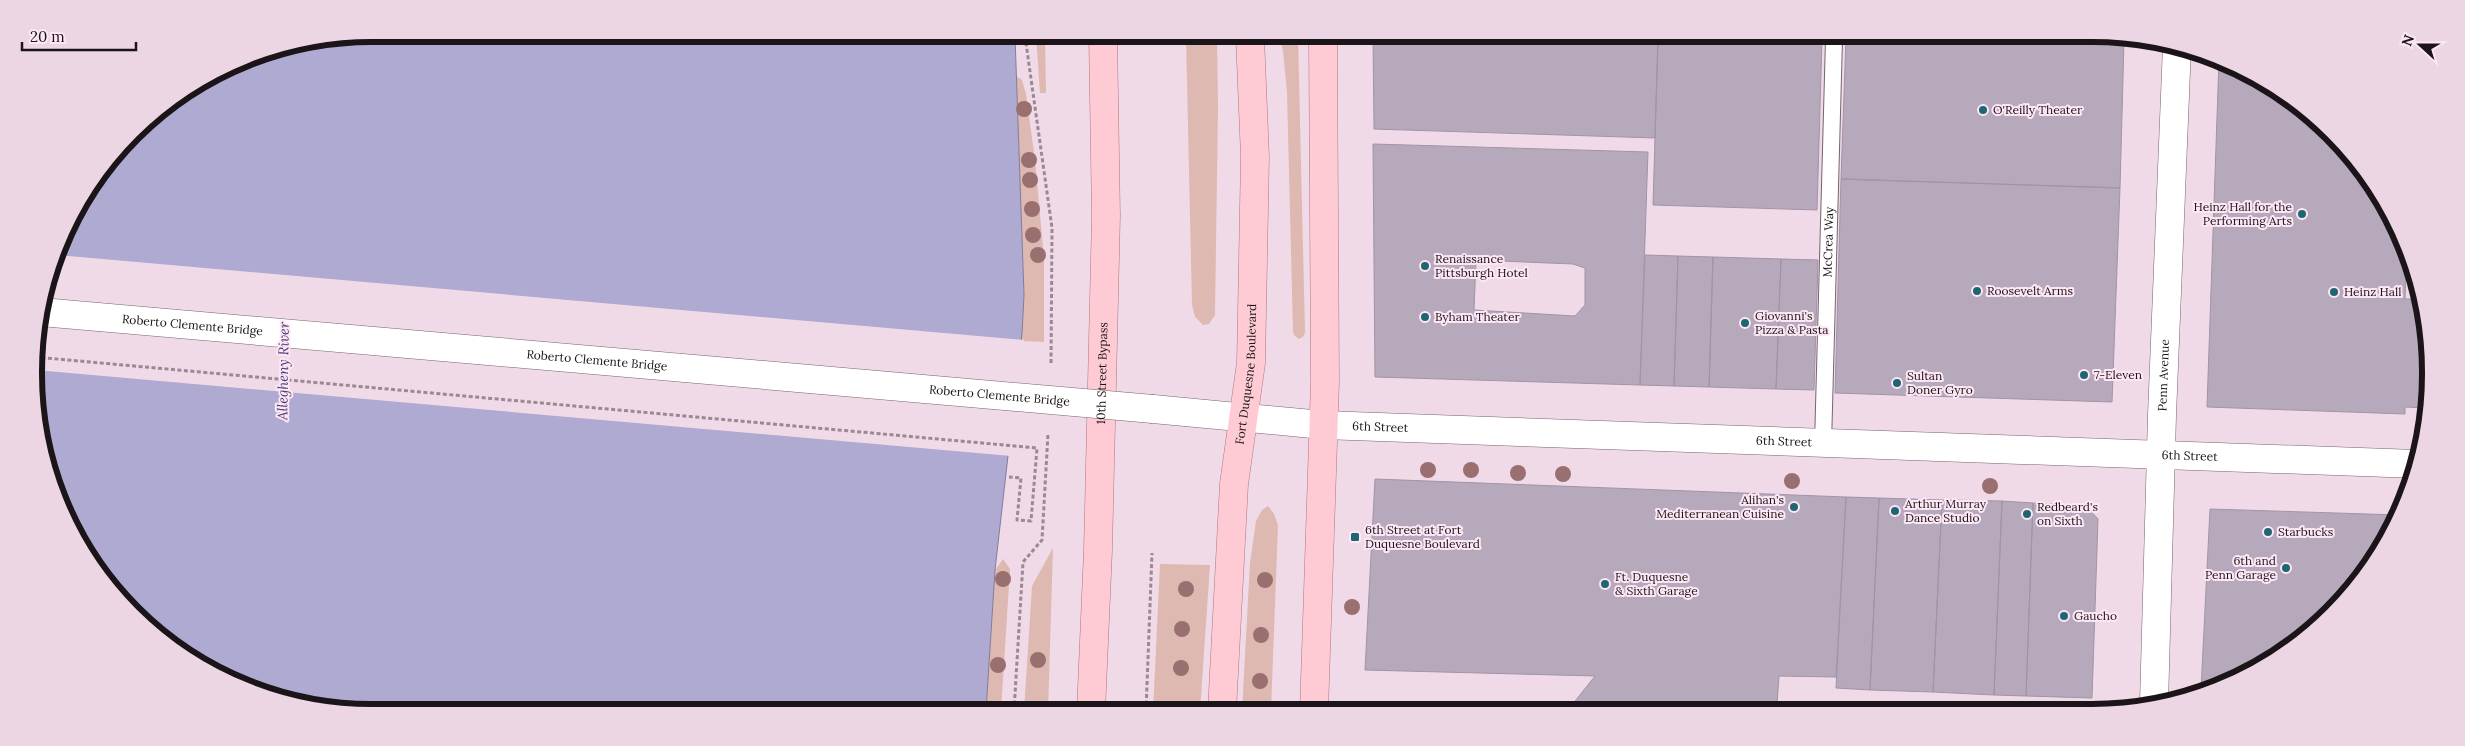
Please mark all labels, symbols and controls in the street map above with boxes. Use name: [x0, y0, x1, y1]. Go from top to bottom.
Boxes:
scale bar: [22, 20, 136, 52]
north arrow: [2395, 20, 2445, 70]
text: 20 m: [30, 27, 65, 46]
text: N: [2398, 32, 2418, 49]
place label: O'Reilly Theater: [1993, 102, 2083, 117]
marker: O'Reilly Theater: [1977, 104, 1989, 116]
place label: Heinz Hall for the Performing Arts: [2194, 199, 2292, 228]
street label: McCrea Way: [1820, 206, 1836, 278]
marker: Heinz Hall for the Performing Arts: [2296, 208, 2308, 220]
place label: Renaissance Pittsburgh Hotel: [1435, 251, 1528, 280]
marker: Renaissance Pittsburgh Hotel: [1419, 260, 1431, 272]
place label: Roosevelt Arms: [1987, 283, 2073, 298]
place label: Heinz Hall: [2344, 284, 2402, 299]
marker: Roosevelt Arms: [1971, 285, 1983, 297]
marker: Heinz Hall: [2328, 286, 2340, 298]
street label: Fort Duquesne Boulevard: [1232, 304, 1259, 446]
place label: Giovanni's Pizza & Pasta: [1755, 308, 1828, 337]
place label: Byham Theater: [1435, 309, 1520, 324]
street label: Roberto Clemente Bridge: [121, 311, 264, 338]
marker: Byham Theater: [1419, 311, 1431, 323]
marker: Giovanni's Pizza & Pasta: [1739, 317, 1751, 329]
water label: Allegheny River: [273, 321, 293, 421]
street label: 10th Street Bypass: [1093, 321, 1110, 424]
street label: Penn Avenue: [2154, 338, 2172, 412]
street label: Roberto Clemente Bridge: [526, 346, 668, 374]
place label: 7-Eleven: [2094, 367, 2142, 382]
place label: Sultan Doner Gyro: [1907, 368, 1973, 397]
marker: 7-Eleven: [2078, 369, 2090, 381]
marker: Sultan Doner Gyro: [1891, 377, 1903, 389]
street label: Roberto Clemente Bridge: [928, 381, 1071, 409]
street label: 6th Street: [1352, 418, 1409, 435]
street label: 6th Street: [1756, 432, 1813, 449]
street label: 6th Street: [2161, 447, 2218, 464]
place label: Alihan's Mediterranean Cuisine: [1656, 492, 1784, 521]
place label: Arthur Murray Dance Studio: [1904, 496, 1987, 525]
place label: Redbeard's on Sixth: [2037, 499, 2099, 528]
marker: Alihan's Mediterranean Cuisine: [1788, 501, 1800, 513]
marker: Arthur Murray Dance Studio: [1889, 505, 1901, 517]
marker: Redbeard's on Sixth: [2021, 508, 2033, 520]
place label: 6th Street at Fort Duquesne Boulevard: [1365, 522, 1480, 551]
place label: Starbucks: [2278, 524, 2334, 539]
marker: Starbucks: [2262, 526, 2274, 538]
marker: 6th Street at Fort Duquesne Boulevard: [1349, 531, 1361, 543]
place label: 6th and Penn Garage: [2205, 553, 2276, 582]
marker: 6th and Penn Garage: [2280, 562, 2292, 574]
place label: Ft. Duquesne & Sixth Garage: [1615, 569, 1698, 598]
marker: Ft. Duquesne & Sixth Garage: [1599, 578, 1611, 590]
place label: Gaucho: [2074, 608, 2117, 623]
marker: Gaucho: [2058, 610, 2070, 622]

